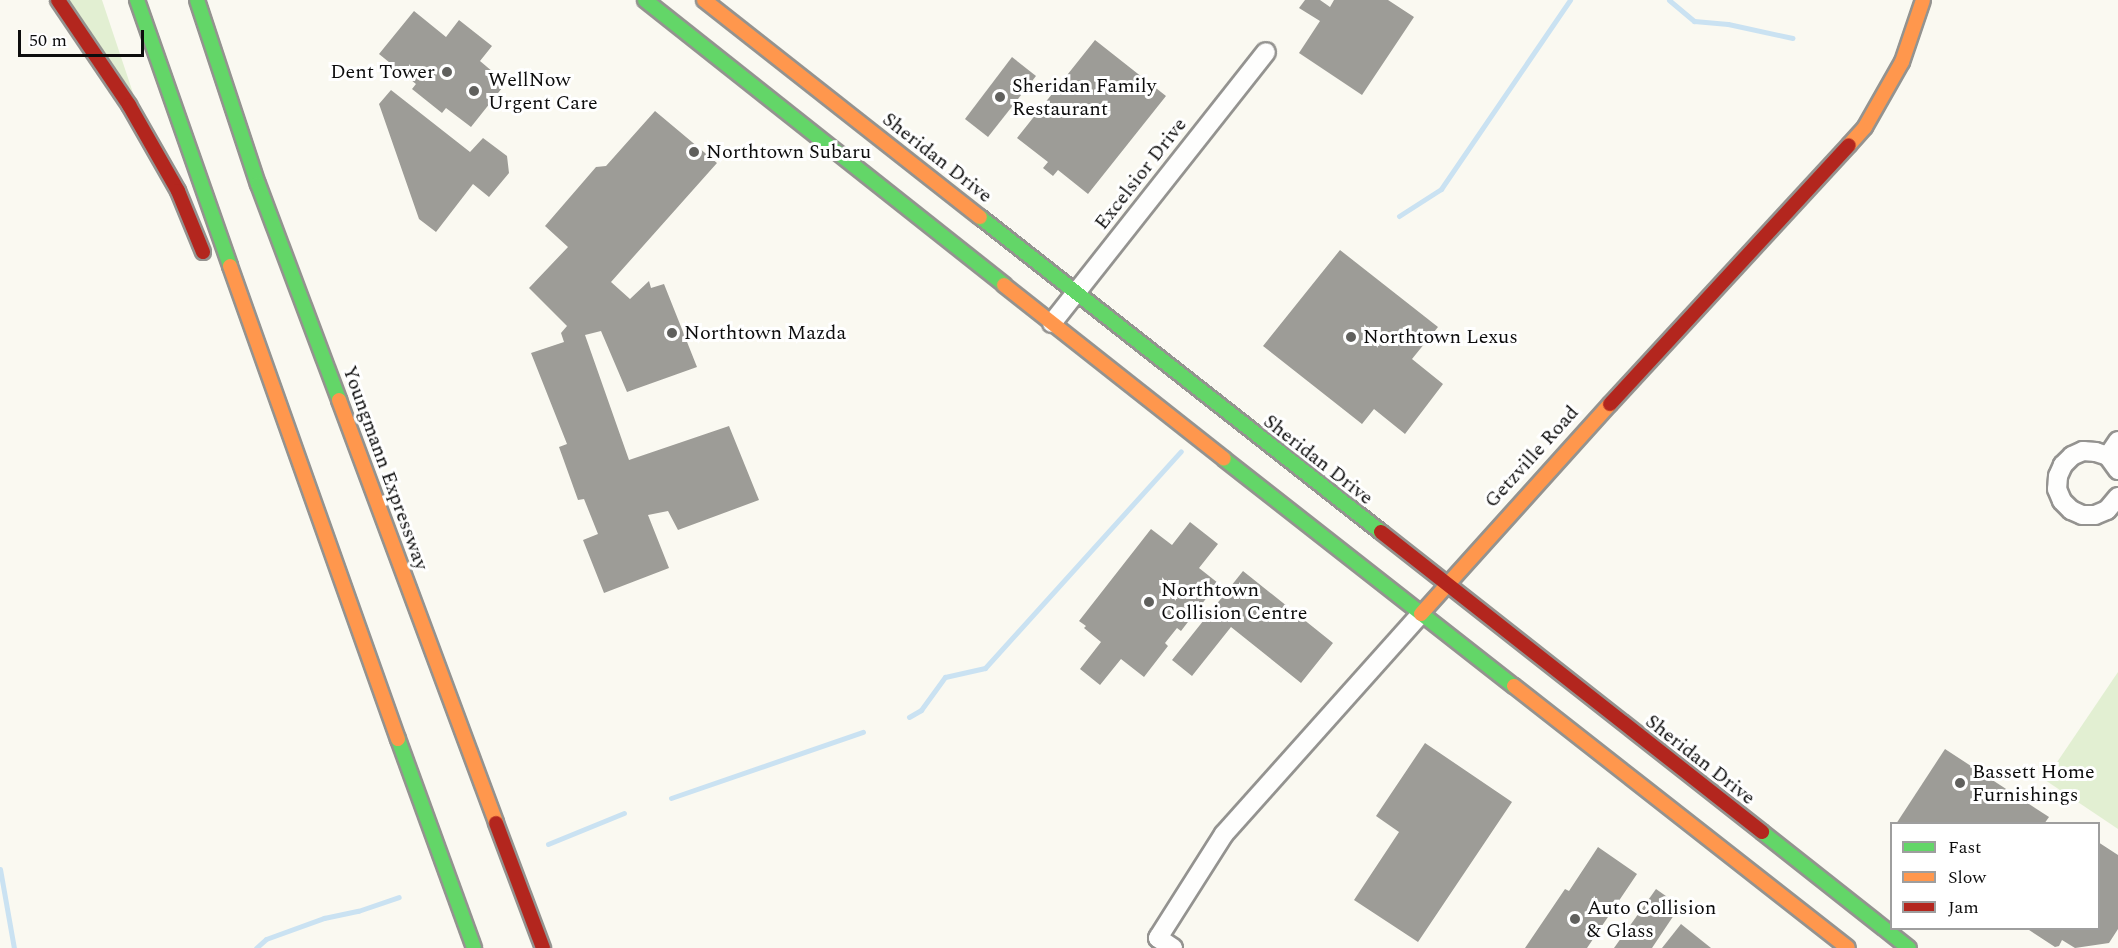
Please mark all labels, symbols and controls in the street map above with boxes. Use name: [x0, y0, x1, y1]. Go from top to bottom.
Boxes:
scale bar: [21, 18, 147, 56]
text: 50 m: [29, 27, 67, 54]
place label: Dent Tower: [330, 60, 435, 84]
marker: Dent Tower: [440, 65, 454, 79]
place label: WellNow Urgent Care: [488, 68, 598, 115]
place label: Sheridan Family Restaurant: [1012, 74, 1156, 121]
marker: WellNow Urgent Care: [465, 82, 483, 100]
marker: Sheridan Family Restaurant: [993, 90, 1007, 104]
street label: Sheridan Drive: [877, 108, 997, 208]
street label: Excelsior Drive: [1090, 113, 1192, 235]
place label: Northtown Subaru: [706, 140, 871, 164]
marker: Northtown Subaru: [687, 145, 701, 159]
place label: Northtown Mazda: [684, 321, 846, 345]
place label: Northtown Lexus: [1363, 325, 1518, 349]
marker: Northtown Mazda: [665, 326, 679, 340]
marker: Northtown Lexus: [1344, 330, 1358, 344]
street label: Youngmann Expressway: [337, 363, 433, 573]
street label: Getzville Road: [1480, 401, 1584, 513]
street label: Sheridan Drive: [1258, 410, 1378, 510]
place label: Northtown Collision Centre: [1161, 578, 1307, 625]
marker: Northtown Collision Centre: [1142, 595, 1156, 609]
street label: Sheridan Drive: [1640, 710, 1760, 810]
place label: Bassett Home Furnishings: [1972, 760, 2095, 807]
marker: Bassett Home Furnishings: [1953, 776, 1967, 790]
legend: [1890, 822, 2100, 930]
text: Fast: [1948, 834, 1981, 861]
text: Slow: [1948, 864, 1986, 891]
text: Jam: [1948, 894, 1979, 921]
place label: Auto Collision & Glass: [1587, 896, 1716, 943]
marker: Auto Collision & Glass: [1568, 912, 1582, 926]

